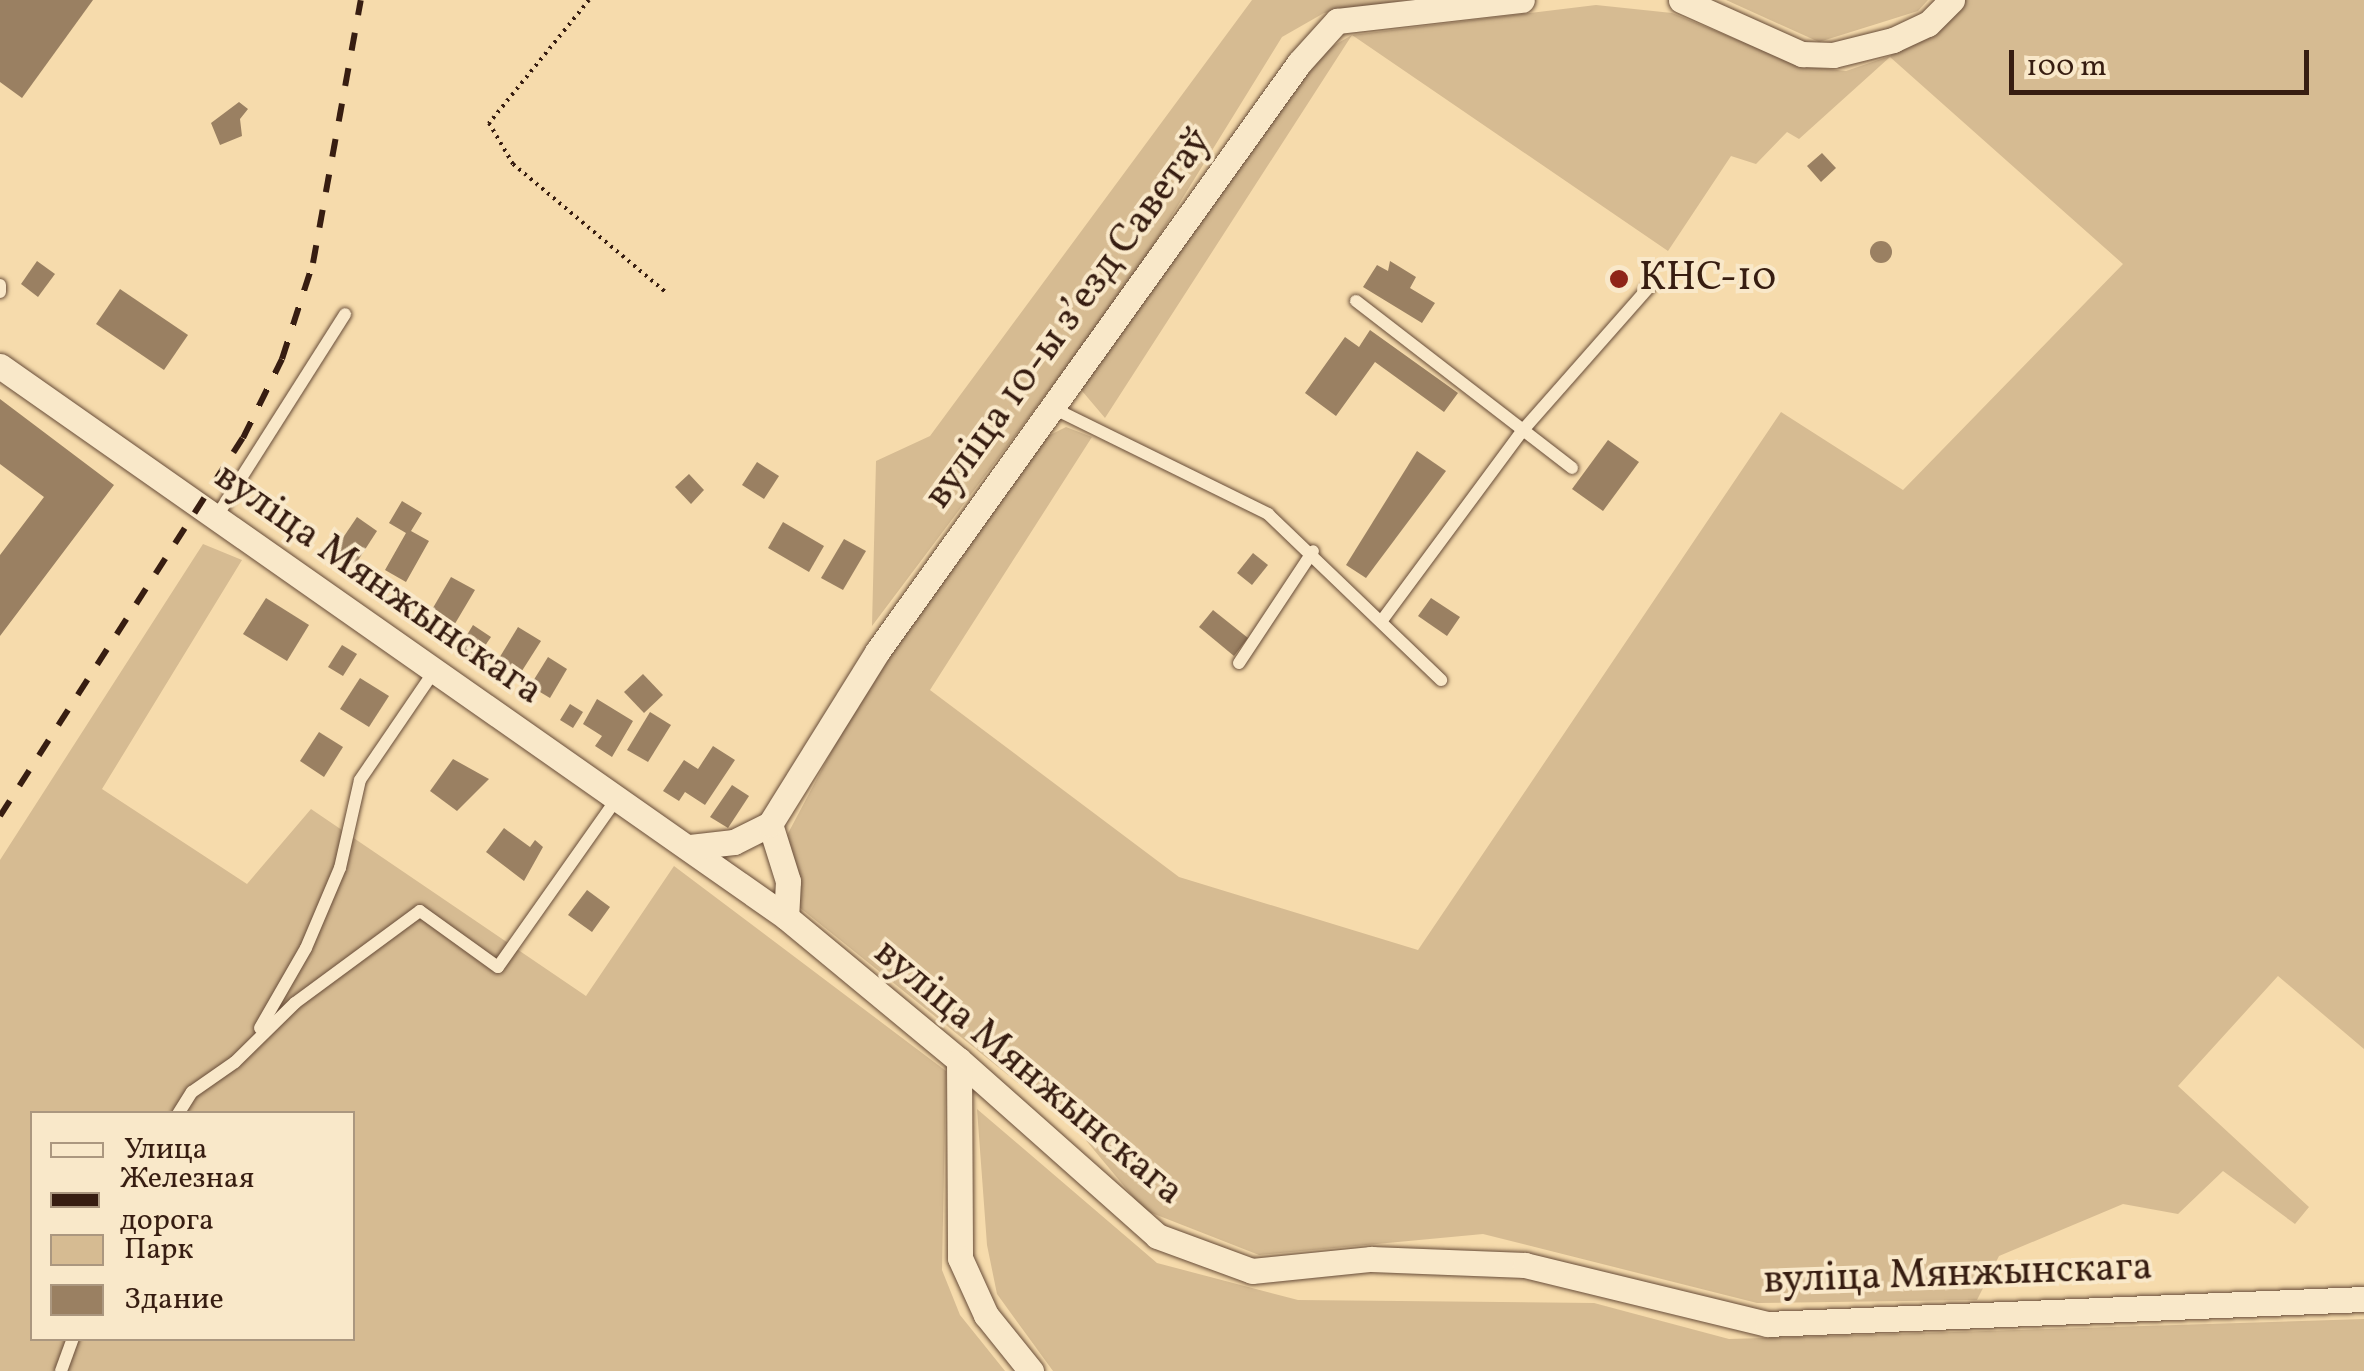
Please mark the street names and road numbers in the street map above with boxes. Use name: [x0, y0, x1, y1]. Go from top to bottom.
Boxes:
street label: вуліца 10-ы зʼезд Саветаў: [915, 120, 1223, 518]
street label: вуліца Мянжынскага: [205, 454, 551, 716]
street label: вуліца Мянжынскага: [864, 930, 1192, 1216]
street label: вуліца Мянжынскага: [1763, 1244, 2153, 1306]

